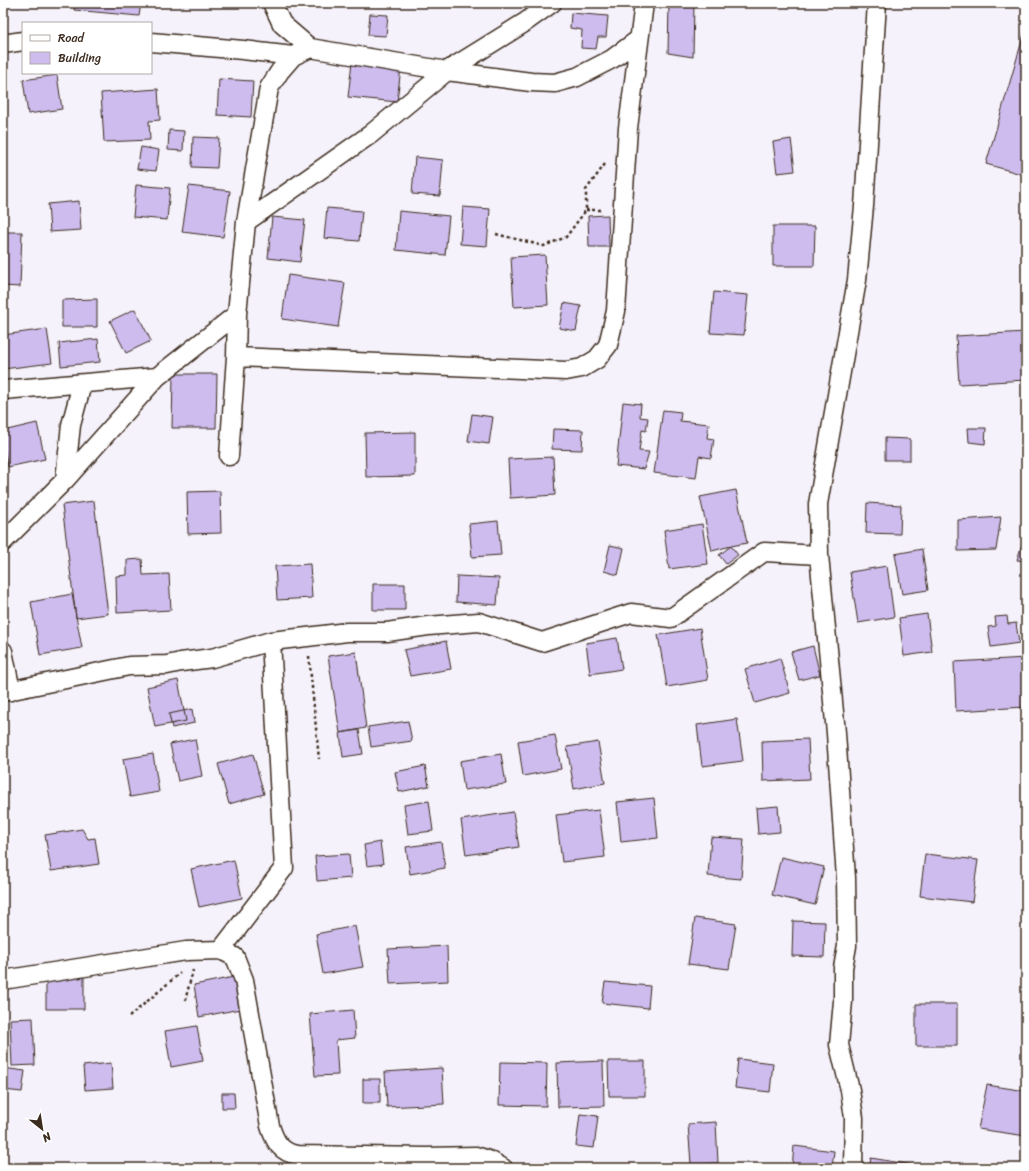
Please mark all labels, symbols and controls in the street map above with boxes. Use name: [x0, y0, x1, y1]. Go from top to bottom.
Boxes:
legend: [22, 22, 152, 74]
text: Road: [58, 27, 85, 49]
text: Building: [58, 47, 101, 69]
north arrow: [22, 1109, 62, 1149]
text: N: [38, 1127, 56, 1148]

